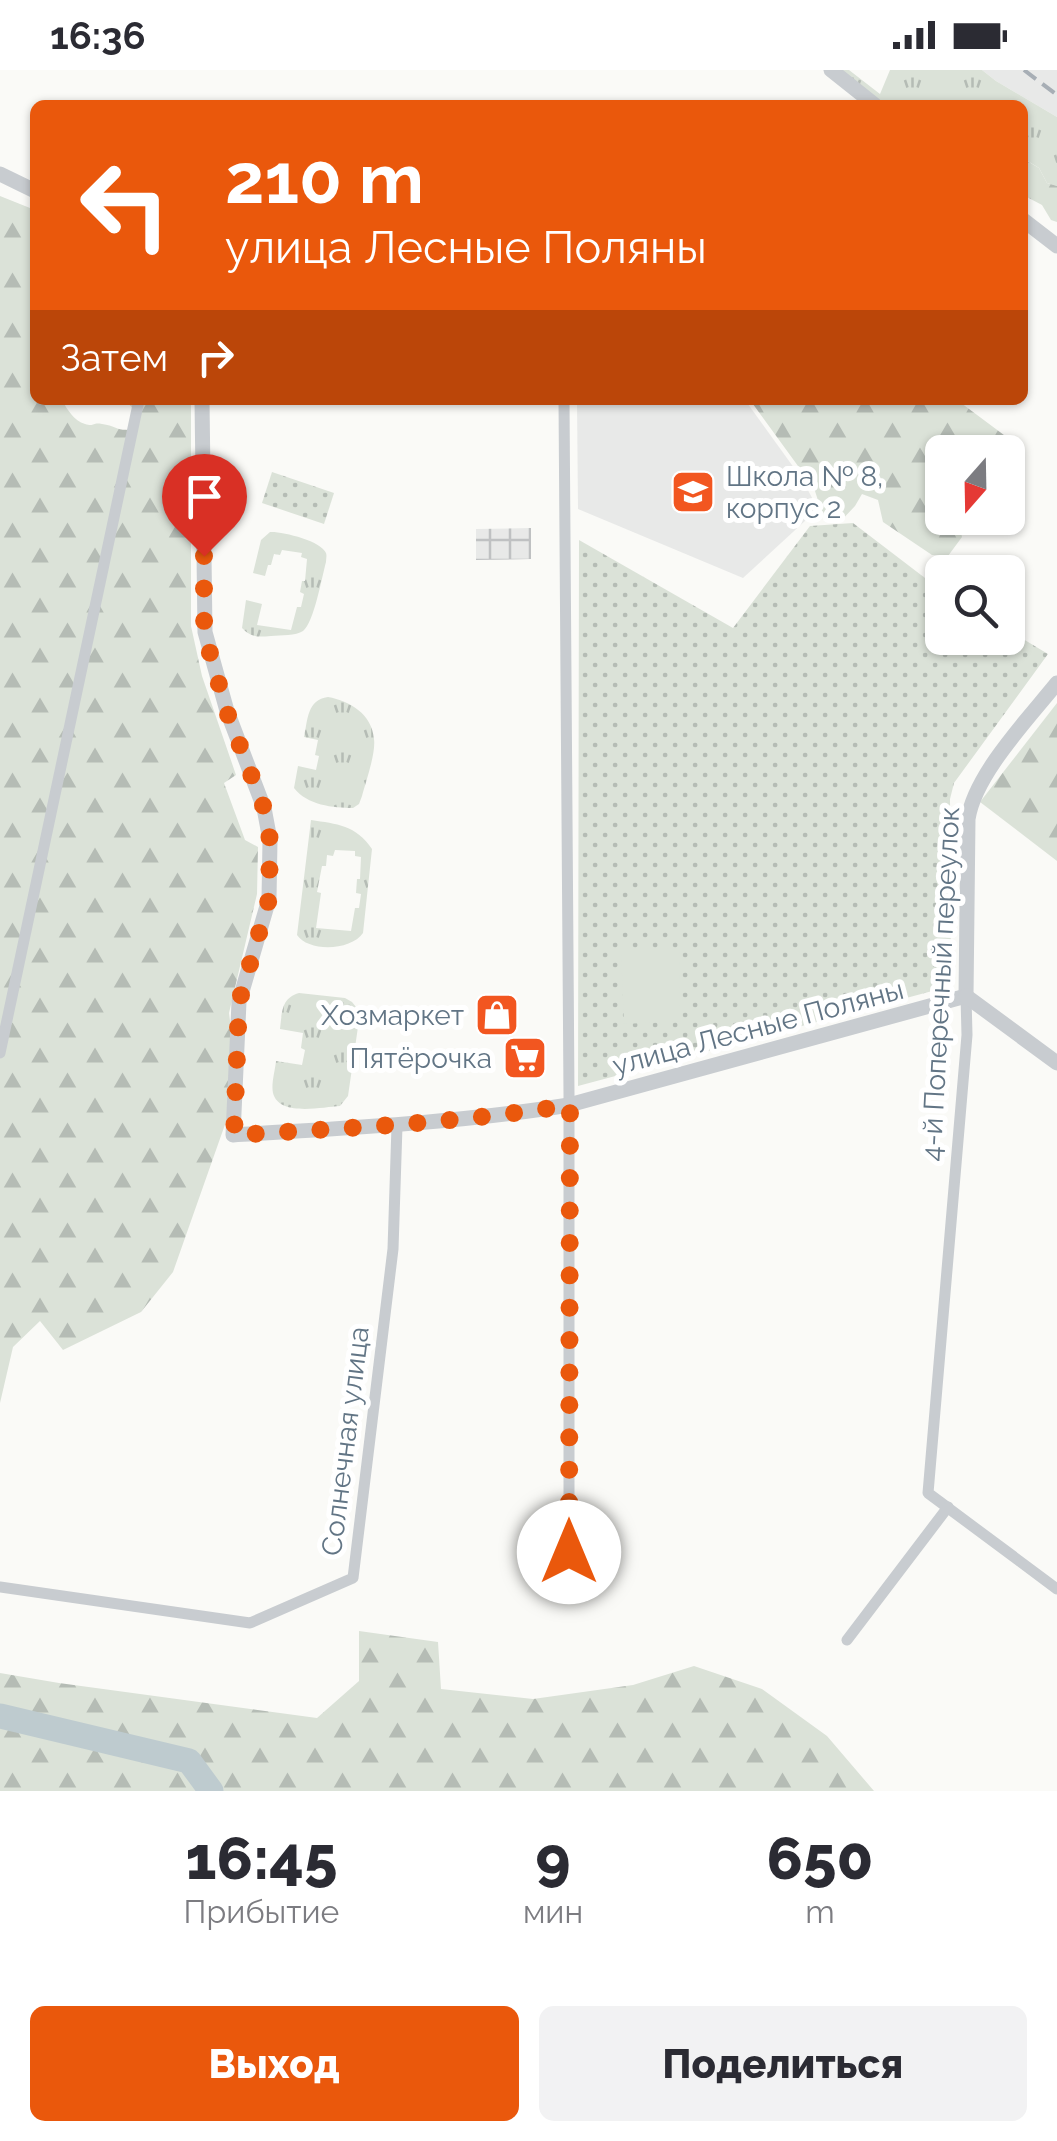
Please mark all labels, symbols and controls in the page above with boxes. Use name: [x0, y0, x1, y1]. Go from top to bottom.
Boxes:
text: 16:36: [50, 13, 146, 58]
text: 210 m: [225, 137, 424, 219]
icon: left: [60, 140, 190, 270]
text: улица Лесные Поляны: [225, 221, 707, 274]
icon: right: [188, 330, 243, 385]
text: Затем: [60, 335, 168, 380]
north arrow: [925, 435, 1025, 535]
map controls: [925, 435, 1025, 655]
pin: [162, 454, 247, 557]
place label: Школа № 8, корпус 2: [726, 460, 883, 525]
icon: arrive: [177, 469, 232, 524]
school or university icon: Школа № 8, корпус 2: [670, 469, 716, 515]
button: search: [925, 555, 1025, 655]
street label: 4-й Поперечный переулок: [915, 806, 966, 1162]
street label: улица Лесные Поляны: [609, 973, 907, 1082]
shop icon: Хозмаркет: [474, 992, 520, 1038]
place label: Хозмаркет: [321, 999, 464, 1032]
supermarket icon: Пятёрочка: [502, 1035, 548, 1081]
place label: Пятёрочка: [350, 1042, 492, 1075]
street label: Солнечная улица: [315, 1325, 376, 1558]
position arrow: [517, 1500, 621, 1604]
text: 16:45: [185, 1823, 338, 1893]
text: 9: [535, 1823, 571, 1893]
text: 650: [767, 1823, 873, 1893]
text: Прибытие: [184, 1893, 339, 1930]
text: мин: [523, 1893, 583, 1930]
text: m: [805, 1893, 835, 1930]
button: Выход: [30, 2006, 519, 2121]
button: Поделиться: [539, 2006, 1027, 2121]

